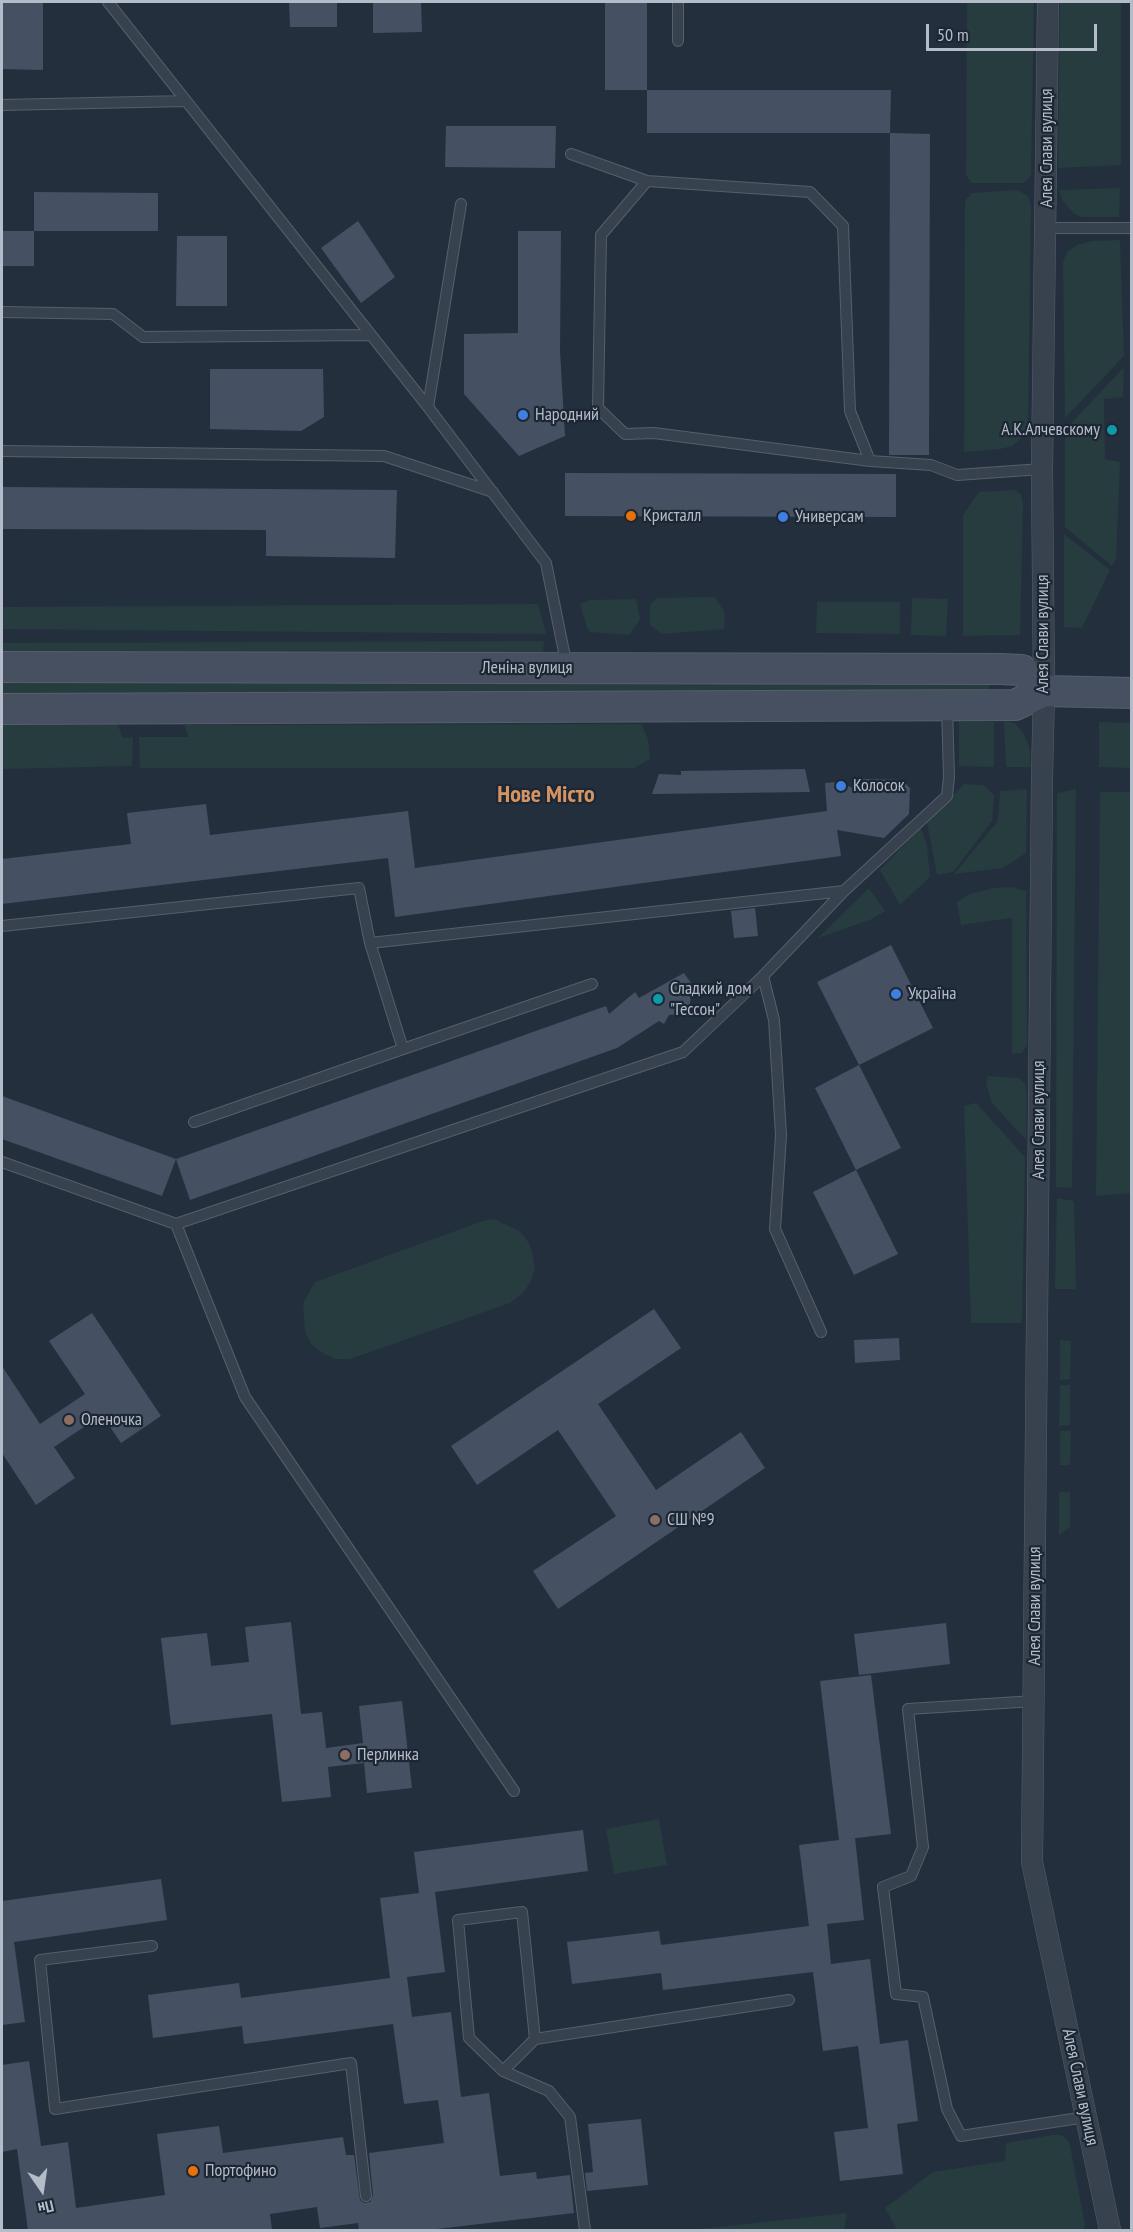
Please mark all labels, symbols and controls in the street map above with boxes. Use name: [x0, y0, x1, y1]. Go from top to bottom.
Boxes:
scale bar: [929, 12, 1100, 50]
text: 50 m: [937, 23, 969, 46]
street label: Алея Слави вулиця: [1036, 89, 1058, 207]
place label: Народний: [535, 404, 599, 426]
marker: Народний: [516, 408, 530, 422]
place label: А.К.Алчевскому: [1001, 419, 1100, 441]
marker: А.К.Алчевскому: [1105, 423, 1119, 437]
place label: Кристалл: [643, 505, 701, 527]
place label: Универсам: [795, 506, 864, 528]
marker: Кристалл: [624, 509, 638, 523]
marker: Универсам: [776, 510, 790, 524]
street label: Алея Слави вулиця: [1032, 575, 1054, 693]
street label: Леніна вулиця: [482, 657, 572, 679]
place label: Колосок: [853, 775, 905, 797]
marker: Колосок: [834, 779, 848, 793]
district label: Нове Місто: [497, 781, 595, 809]
place label: Сладкий дом "Гессон": [670, 978, 752, 1020]
place label: Україна: [908, 983, 956, 1005]
marker: Україна: [889, 987, 903, 1001]
marker: Сладкий дом "Гессон": [651, 992, 665, 1006]
street label: Алея Слави вулиця: [1028, 1061, 1050, 1179]
place label: Оленочка: [81, 1409, 142, 1431]
marker: Оленочка: [62, 1413, 76, 1427]
place label: СШ №9: [667, 1509, 715, 1531]
marker: СШ №9: [648, 1513, 662, 1527]
street label: Алея Слави вулиця: [1024, 1547, 1046, 1665]
place label: Перлинка: [357, 1744, 419, 1766]
marker: Перлинка: [338, 1748, 352, 1762]
street label: Алея Слави вулиця: [1057, 2027, 1103, 2147]
north arrow: [12, 2160, 72, 2220]
place label: Портофино: [205, 2160, 277, 2182]
marker: Портофино: [186, 2164, 200, 2178]
text: Пн: [36, 2196, 56, 2219]

